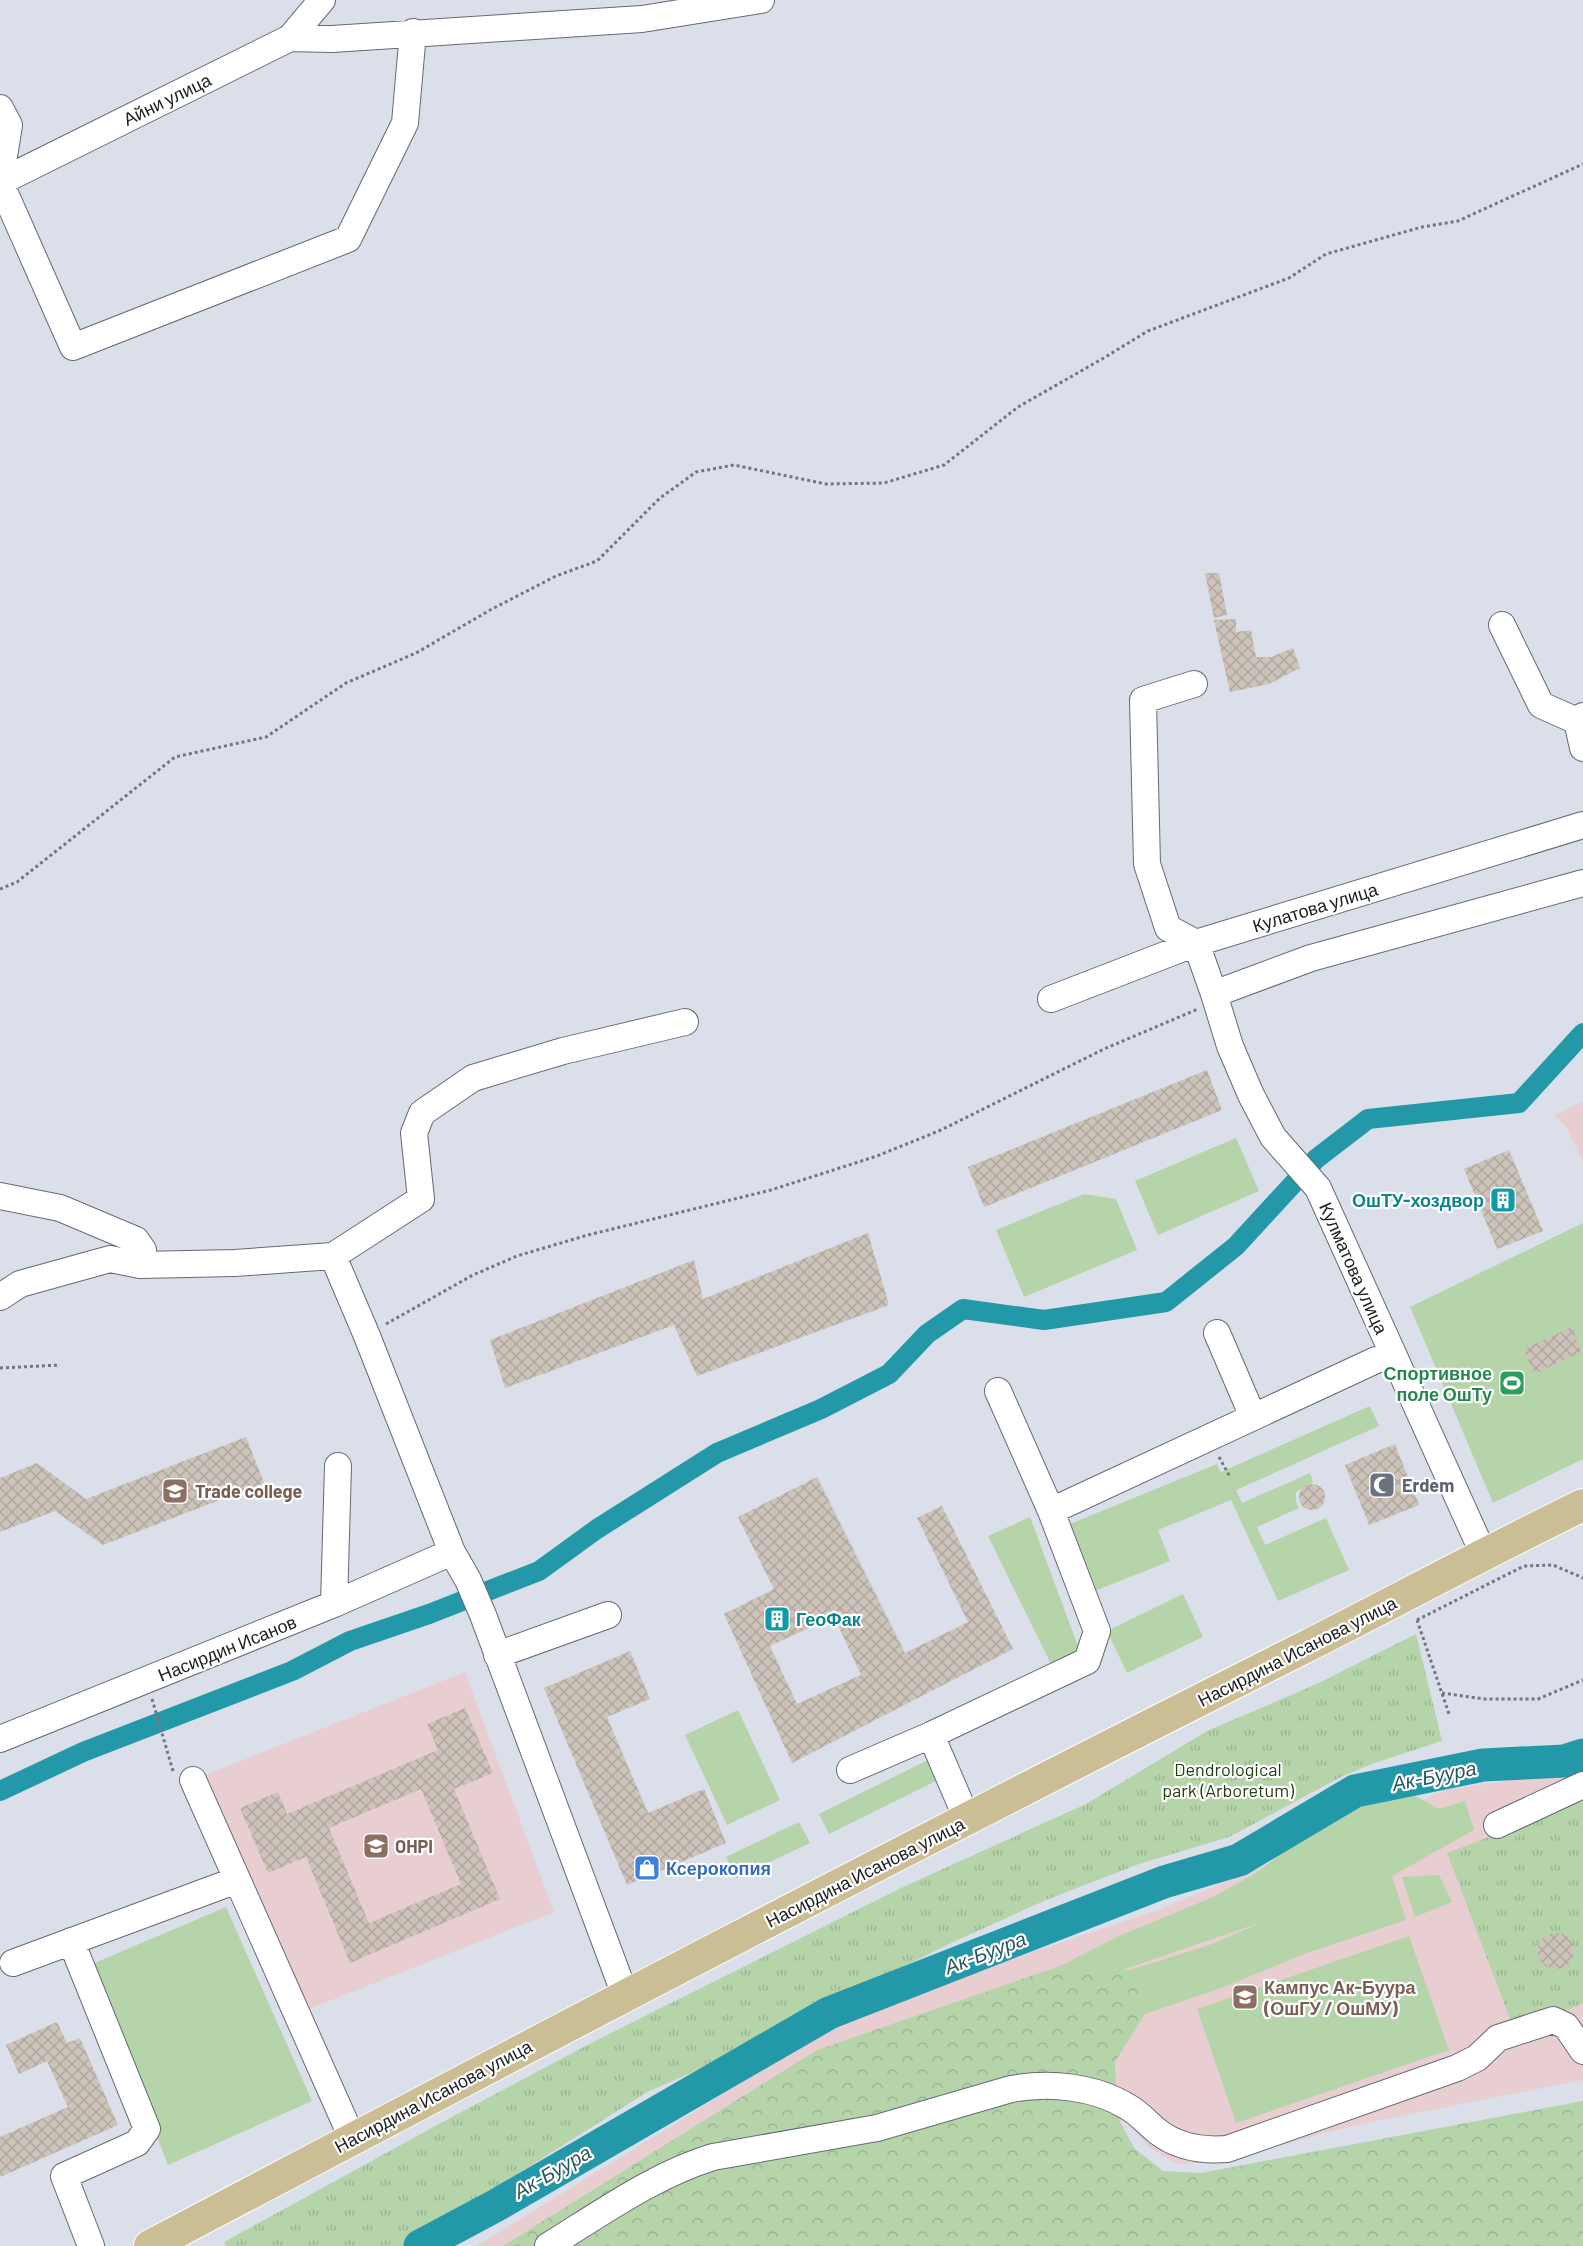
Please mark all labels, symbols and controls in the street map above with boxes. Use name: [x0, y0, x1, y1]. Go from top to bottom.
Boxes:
street label: Айни улица: [119, 68, 215, 130]
street label: Кулатова улица: [1250, 877, 1381, 936]
building icon: ОшТУ-хоздвор: [1488, 1185, 1518, 1215]
place label: ОшТУ-хоздвор: [1352, 1189, 1484, 1211]
street label: Кулматова улица: [1315, 1199, 1393, 1338]
place label: Спортивное поле ОшТу: [1384, 1362, 1492, 1405]
sports icon: Спортивное поле ОшТу: [1497, 1368, 1527, 1398]
mosque icon: Erdem: [1367, 1470, 1397, 1500]
place label: Erdem: [1402, 1474, 1454, 1496]
school or university icon: Trade college: [160, 1476, 190, 1506]
place label: Trade college: [195, 1480, 303, 1502]
street label: Насирдина Исанова улица: [1194, 1591, 1401, 1711]
building icon: ГеоФак: [762, 1604, 792, 1634]
place label: ГеоФак: [796, 1608, 862, 1630]
street label: Насирдин Исанов: [155, 1610, 299, 1686]
water label: Ак-Буура: [1389, 1755, 1478, 1795]
park label: Dendrological park (Arboretum): [1162, 1758, 1294, 1801]
street label: Насирдина Исанова улица: [762, 1812, 969, 1932]
school or university icon: OHPI: [361, 1831, 391, 1861]
place label: OHPI: [395, 1835, 433, 1857]
shop icon: Ксерокопия: [632, 1853, 662, 1883]
place label: Ксерокопия: [666, 1857, 771, 1879]
water label: Ак-Буура: [940, 1926, 1029, 1979]
place label: Кампус Ак-Буура (ОшГУ / ОшМУ): [1263, 1976, 1416, 2019]
school or university icon: Кампус Ак-Буура (ОшГУ / ОшМУ): [1230, 1982, 1260, 2012]
street label: Насирдина Исанова улица: [331, 2034, 536, 2157]
water label: Ак-Буура: [508, 2139, 595, 2203]

